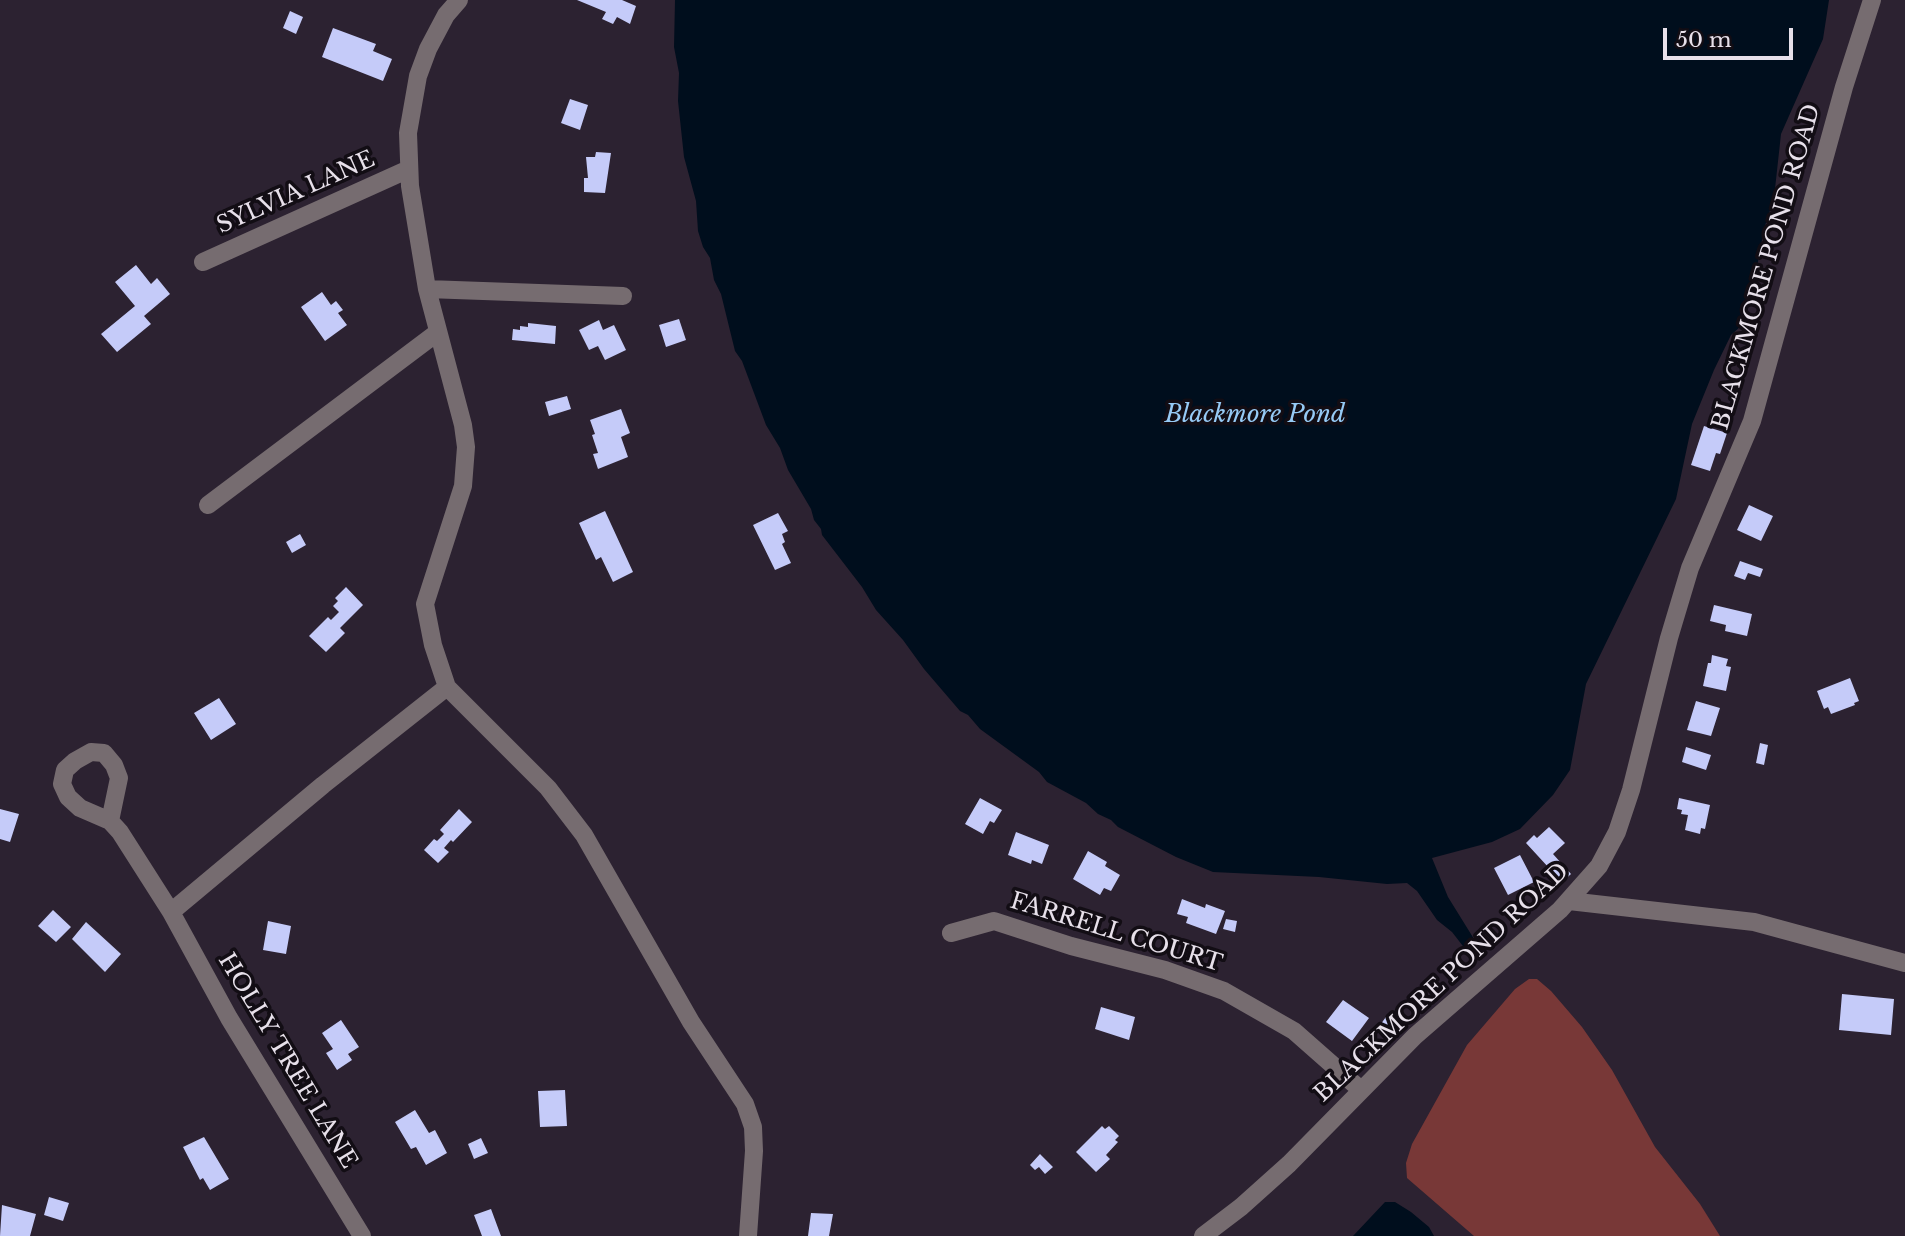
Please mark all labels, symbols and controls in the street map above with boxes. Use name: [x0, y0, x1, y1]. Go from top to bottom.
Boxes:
scale bar: [1667, 14, 1797, 58]
text: 50 m: [1676, 27, 1731, 53]
street label: BLACKMORE POND ROAD: [1707, 101, 1827, 433]
street label: SYLVIA LANE: [213, 146, 379, 240]
water label: Blackmore Pond: [1165, 401, 1345, 429]
street label: BLACKMORE POND ROAD: [1309, 858, 1575, 1108]
street label: FARRELL COURT: [1007, 888, 1225, 978]
street label: HOLLY TREE LANE: [212, 948, 362, 1174]

